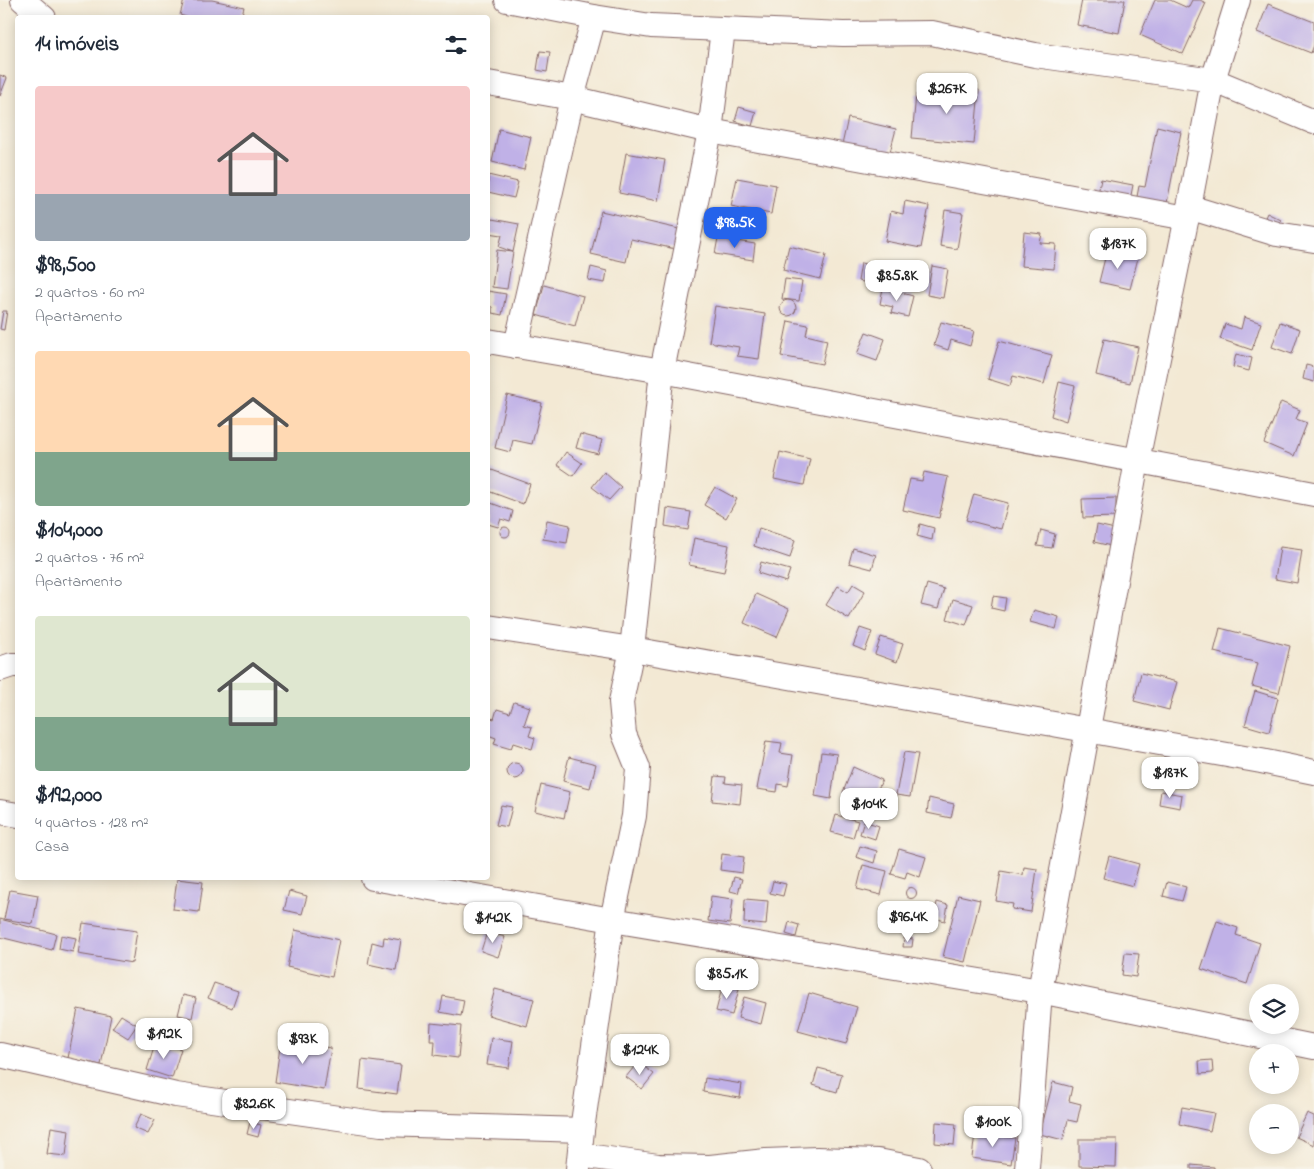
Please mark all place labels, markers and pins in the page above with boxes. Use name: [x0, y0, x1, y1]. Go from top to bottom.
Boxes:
pin: $267K: [912, 72, 982, 115]
pin: $98.5K: [694, 206, 776, 249]
pin: $187K: [1083, 228, 1153, 270]
pin: $85.8K: [856, 260, 938, 302]
pin: $187K: [1135, 756, 1205, 799]
pin: $104K: [834, 788, 904, 830]
pin: $96.4K: [867, 900, 949, 943]
pin: $142K: [458, 902, 528, 944]
pin: $85.1K: [686, 958, 768, 1000]
pin: $192K: [129, 1018, 199, 1060]
pin: $93K: [273, 1022, 333, 1065]
pin: $124K: [605, 1034, 675, 1076]
pin: $82.6K: [213, 1088, 295, 1130]
pin: $100K: [958, 1106, 1028, 1148]

